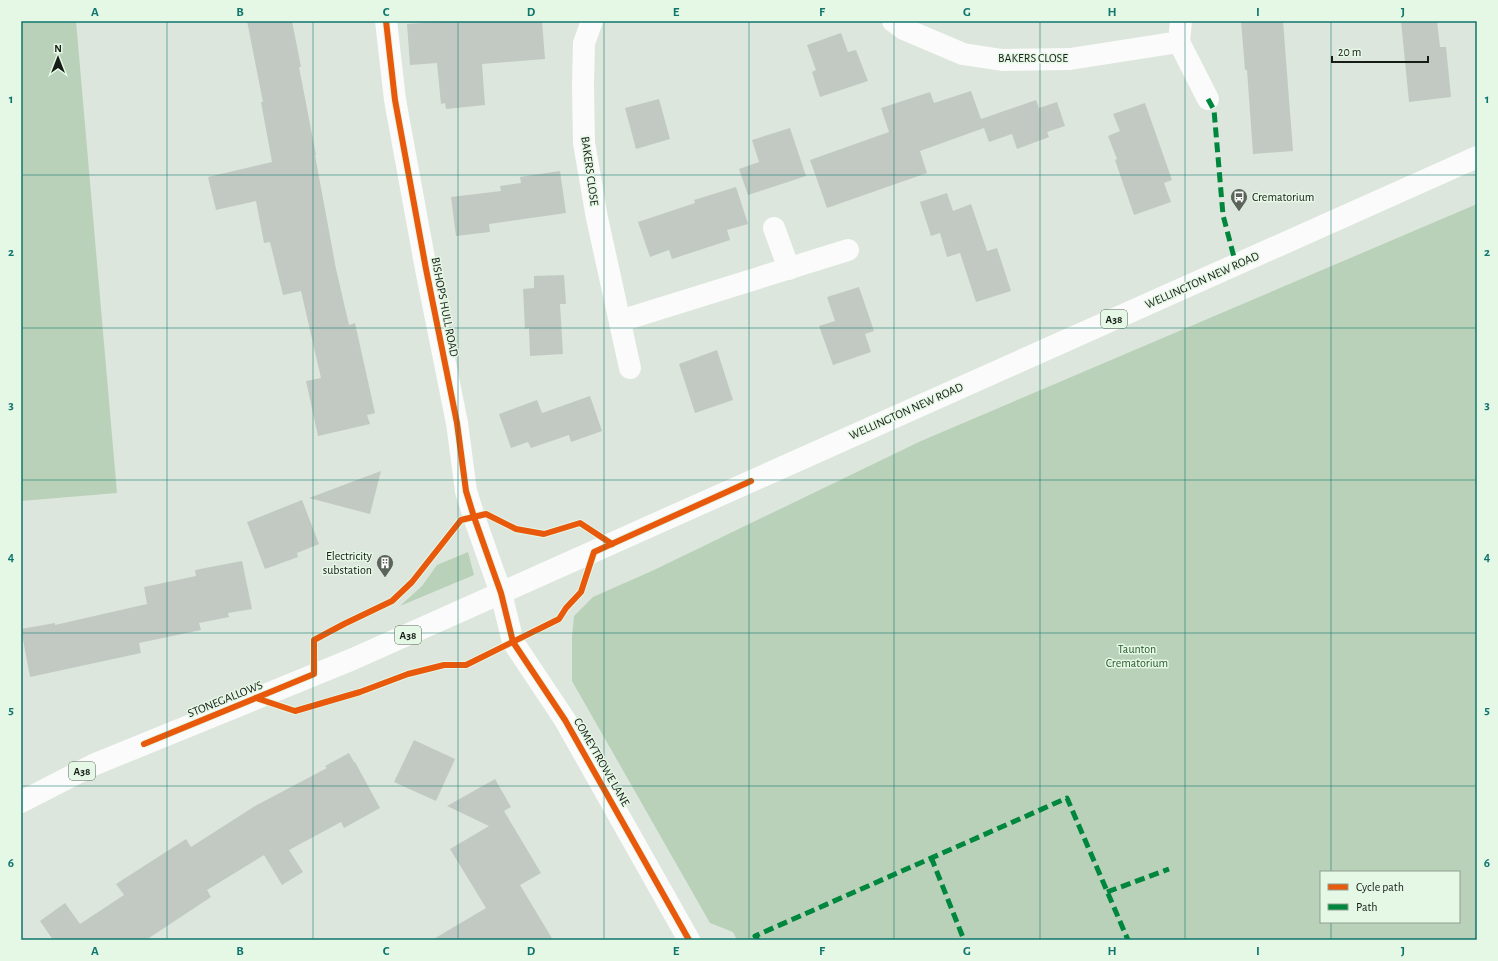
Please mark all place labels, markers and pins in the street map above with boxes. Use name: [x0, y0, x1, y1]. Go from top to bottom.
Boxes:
bus stop icon: Crematorium: [1229, 187, 1249, 212]
place label: Crematorium: [1252, 191, 1314, 203]
place label: Electricity substation: [323, 550, 372, 576]
building icon: Electricity substation: [375, 553, 395, 578]

